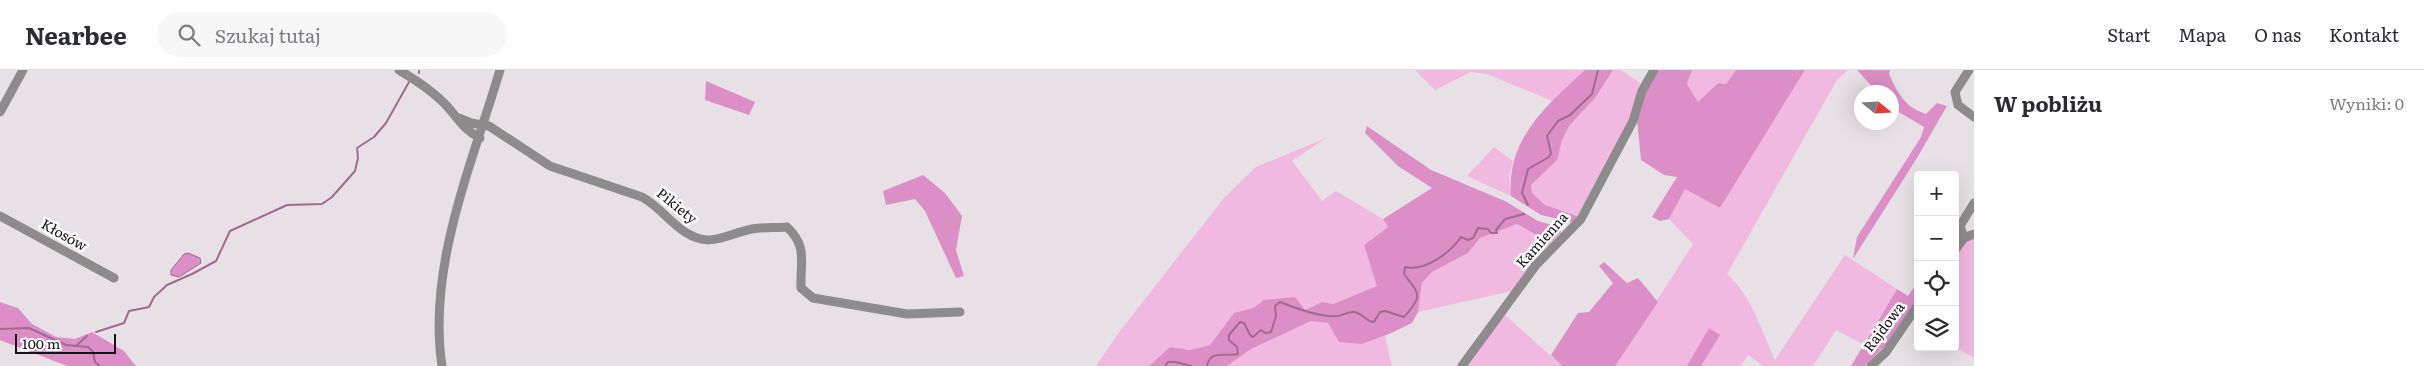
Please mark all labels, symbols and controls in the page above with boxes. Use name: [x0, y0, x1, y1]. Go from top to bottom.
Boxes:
search box: [157, 12, 507, 57]
text: Nearbee: [25, 17, 127, 52]
icon: search: [175, 21, 203, 49]
text: Szukaj tutaj: [215, 21, 321, 49]
text: Start: [2107, 21, 2150, 48]
text: Mapa: [2178, 21, 2226, 48]
text: O nas: [2254, 21, 2301, 48]
text: Kontakt: [2329, 21, 2399, 48]
north arrow: [1854, 85, 1899, 130]
text: W pobliżu: [1994, 87, 2102, 118]
text: Wyniki: 0: [2329, 91, 2404, 115]
map controls: [1914, 171, 1959, 351]
button: +: [1914, 171, 1959, 216]
street label: Pikiety: [653, 183, 703, 228]
street label: Kamienna: [1511, 207, 1572, 272]
street label: Kłosów: [38, 213, 91, 255]
button: −: [1914, 216, 1959, 261]
button: locate: [1914, 261, 1959, 306]
street label: Rajdowa: [1858, 297, 1909, 355]
button: layers: [1914, 306, 1959, 351]
scale bar: [15, 331, 116, 354]
text: 100 m: [22, 333, 60, 353]

